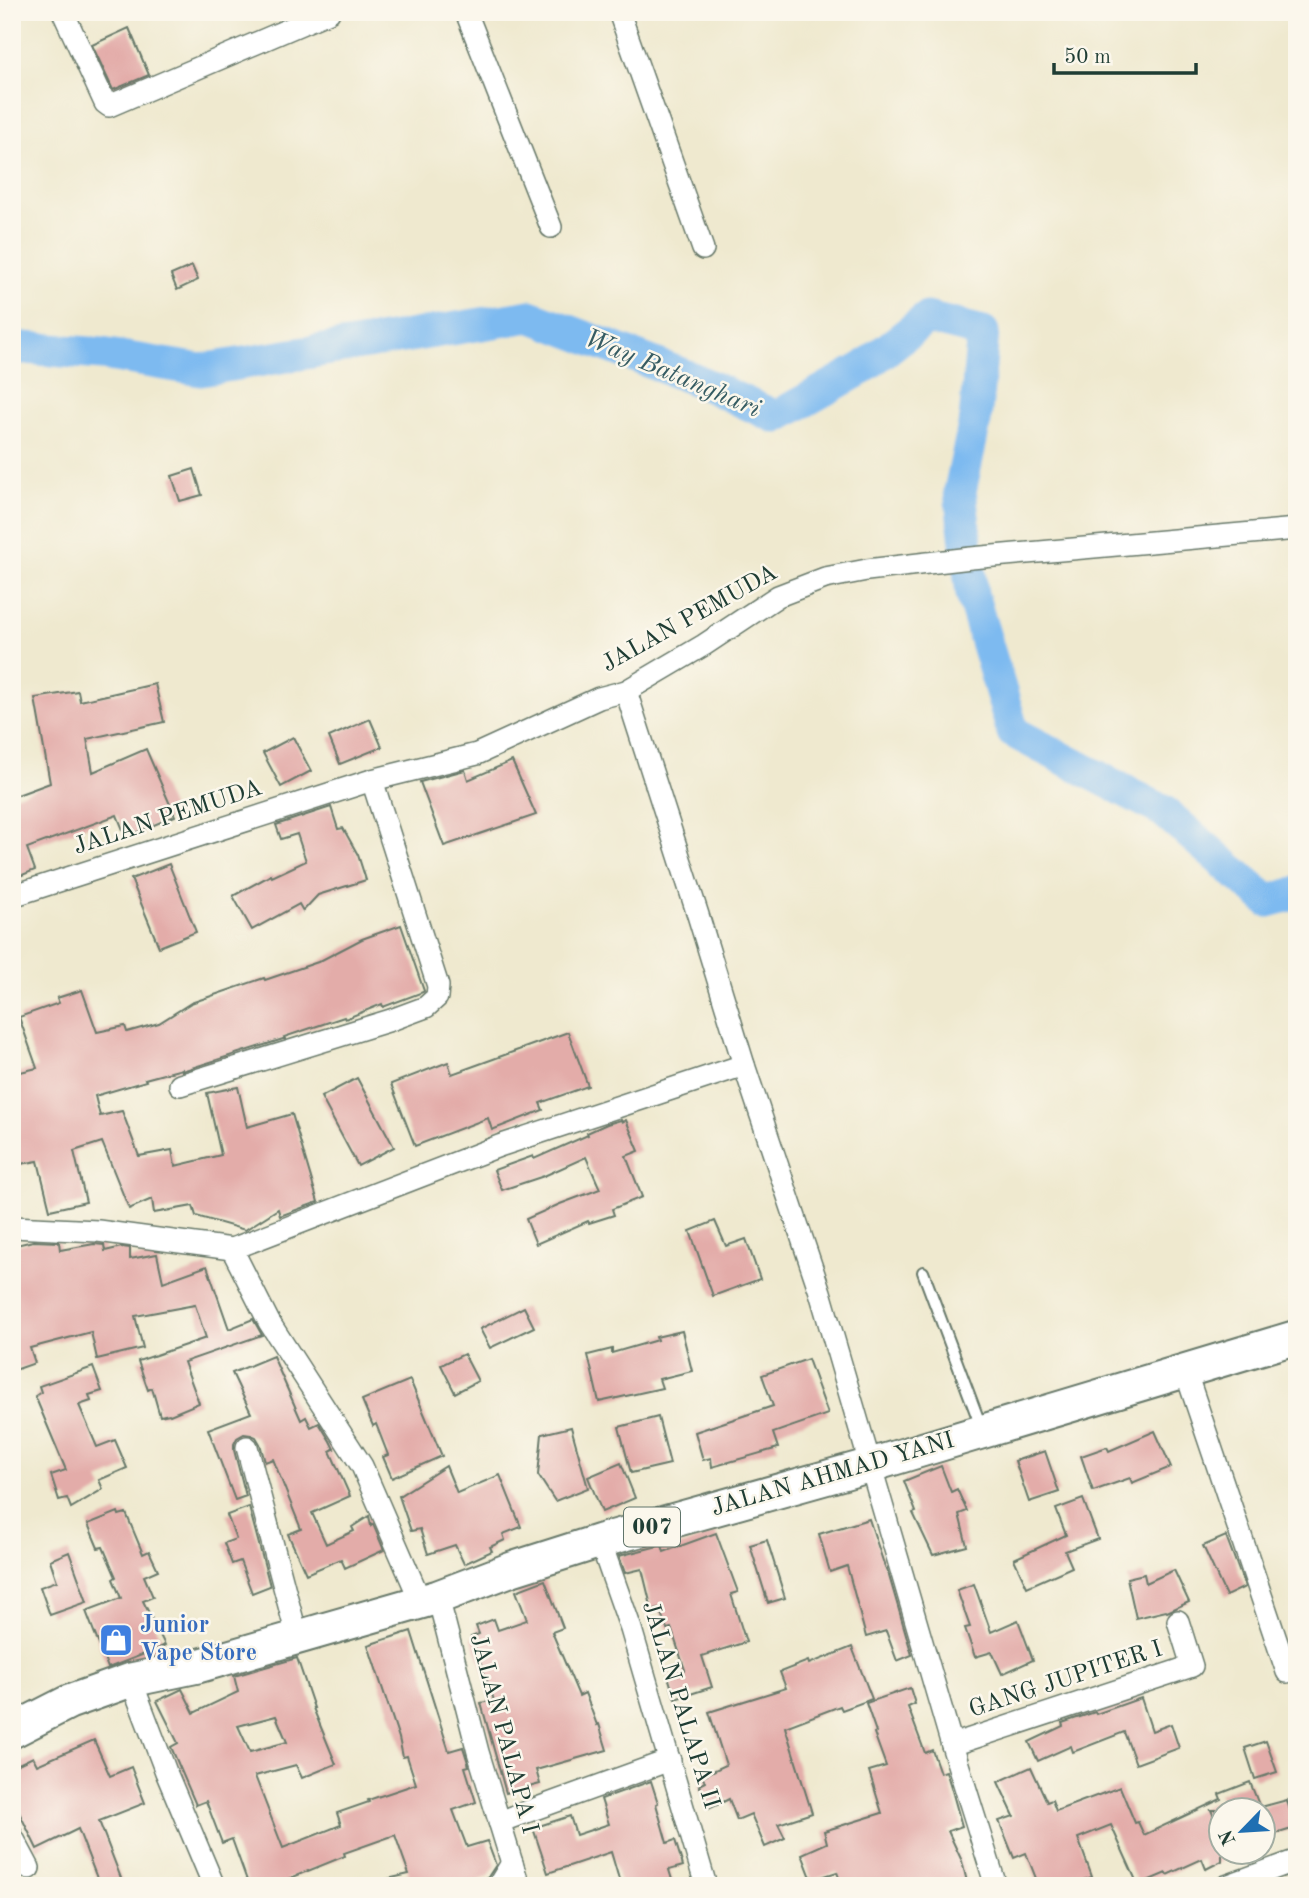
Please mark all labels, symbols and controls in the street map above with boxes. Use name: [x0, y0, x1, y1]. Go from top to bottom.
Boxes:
scale bar: [1054, 32, 1195, 76]
text: 50 m: [1064, 47, 1111, 68]
water label: Way Batanghari: [580, 325, 764, 423]
street label: JALAN PEMUDA: [598, 561, 782, 677]
street label: JALAN PEMUDA: [71, 776, 265, 860]
street label: JALAN AHMAD YANI: [709, 1429, 957, 1521]
road number: 007: [624, 1508, 680, 1546]
street label: JALAN PALAPA II: [637, 1599, 723, 1811]
place label: Junior Vape Store: [140, 1614, 257, 1666]
shop icon: Junior Vape Store: [97, 1621, 135, 1659]
street label: JALAN PALAPA I: [465, 1631, 541, 1837]
street label: GANG JUPITER I: [966, 1637, 1166, 1723]
north arrow: [1208, 1797, 1278, 1867]
text: N: [1217, 1826, 1241, 1848]

